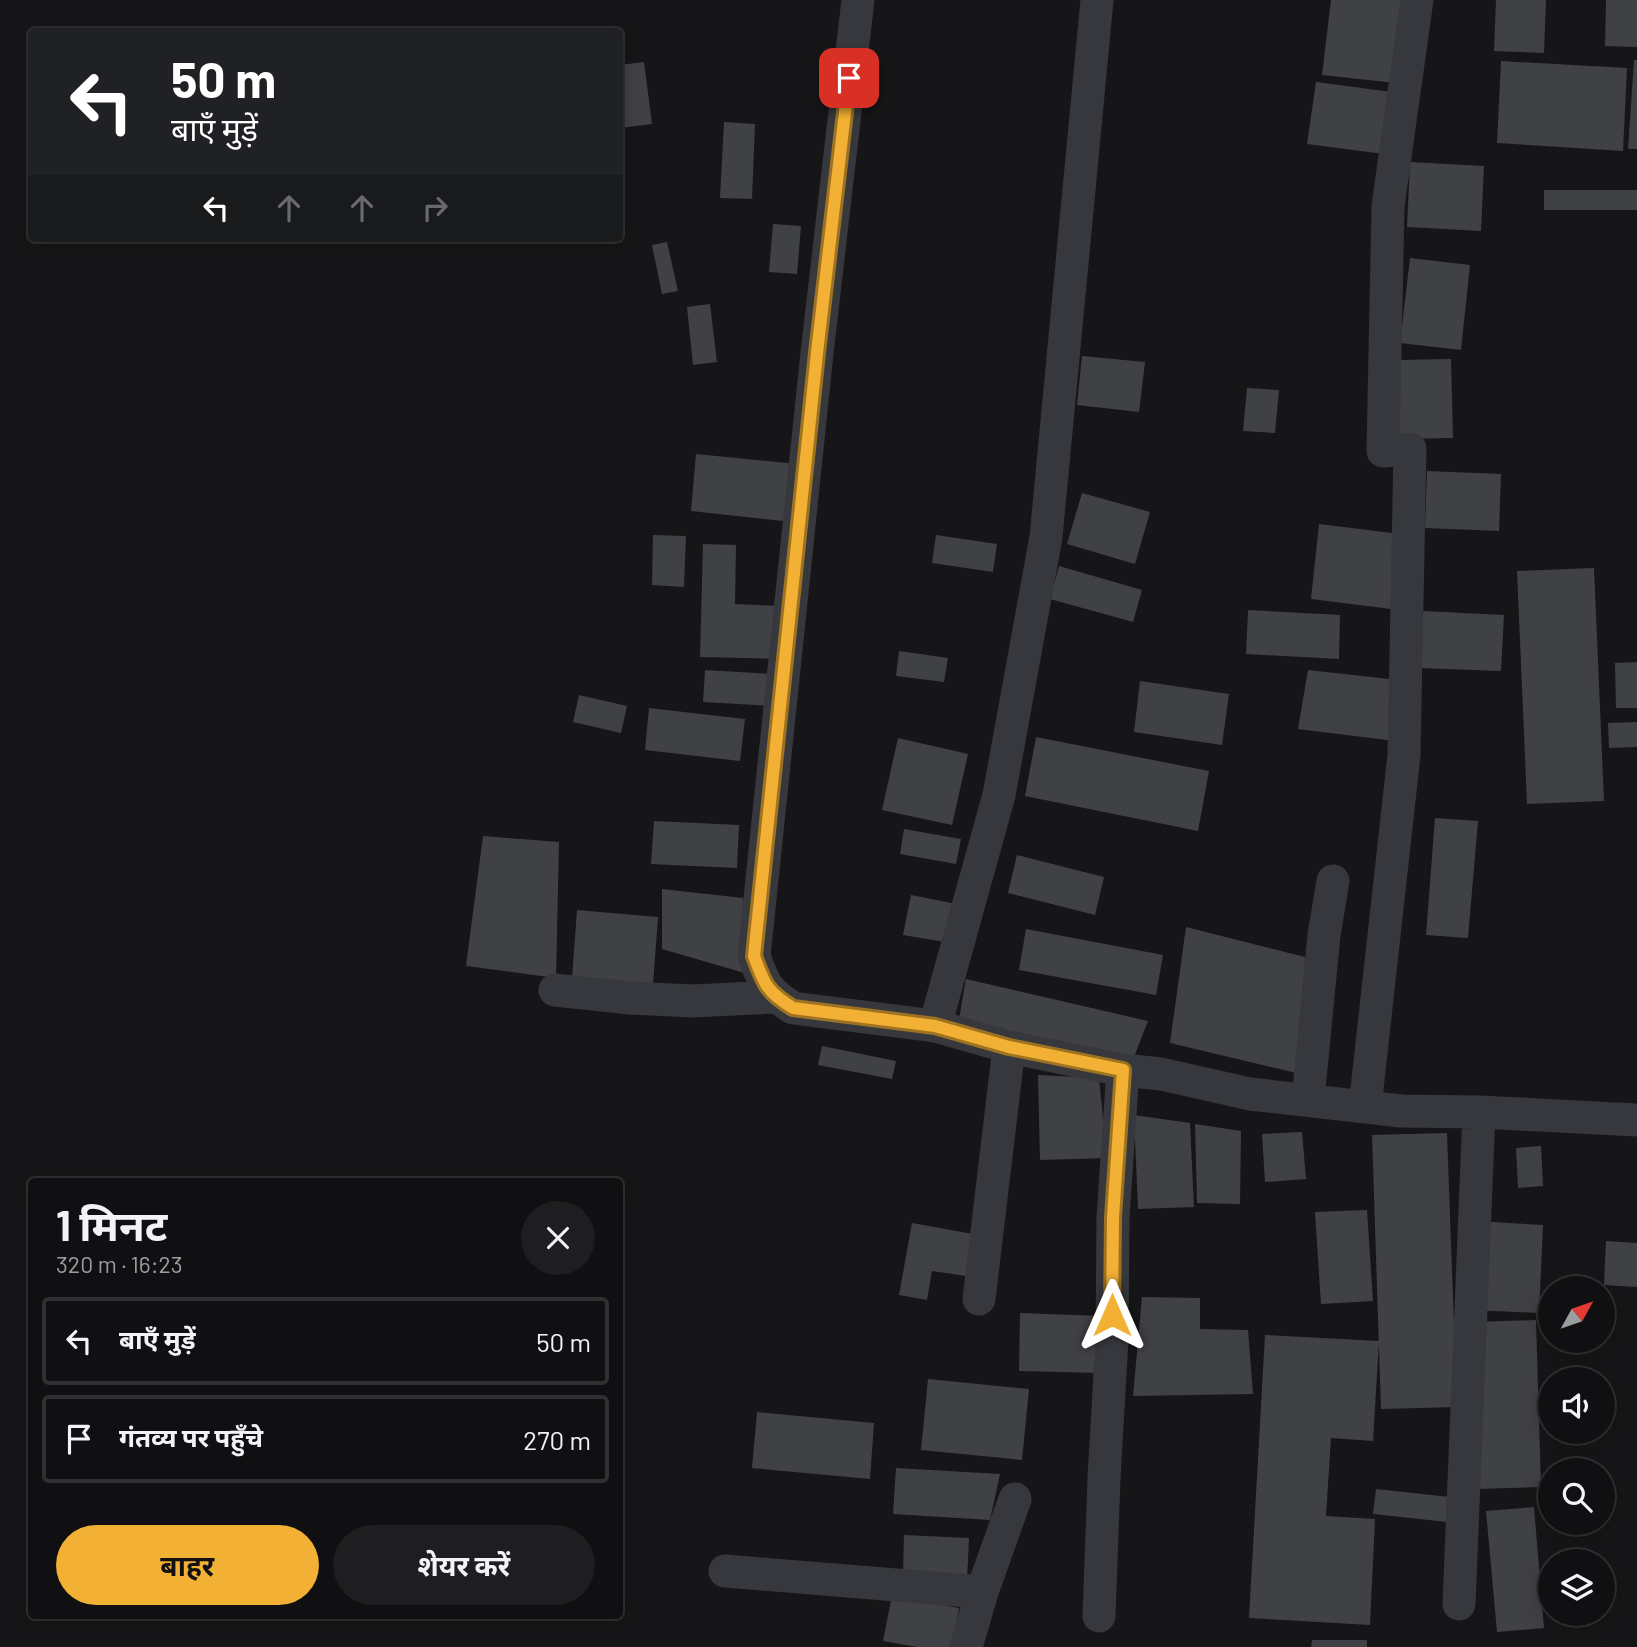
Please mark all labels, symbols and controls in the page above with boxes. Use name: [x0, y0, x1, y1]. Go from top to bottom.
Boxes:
pin: [819, 48, 879, 108]
text: 50 m: [171, 49, 276, 108]
icon: left: [56, 56, 147, 147]
icon: arrive: [830, 59, 868, 97]
text: बाएँ मुड़ें: [171, 109, 258, 147]
icon: left: [197, 189, 235, 227]
icon: ahead: [270, 189, 308, 227]
icon: ahead: [343, 189, 381, 227]
icon: right: [416, 189, 454, 227]
text: 1 मिनट: [56, 1199, 167, 1249]
button: close: [521, 1201, 595, 1275]
text: 320 m · 16:23: [56, 1250, 183, 1278]
north arrow: [1538, 1276, 1615, 1353]
map controls: [1538, 1276, 1615, 1626]
position arrow: [1075, 1278, 1149, 1352]
icon: left: [60, 1322, 98, 1360]
text: बाएँ मुड़ें: [119, 1323, 196, 1354]
text: 50 m: [536, 1326, 591, 1357]
button: sound: [1538, 1367, 1615, 1444]
icon: arrive: [60, 1420, 98, 1458]
text: गंतव्य पर पहुँचे: [119, 1421, 263, 1452]
text: 270 m: [523, 1424, 591, 1455]
button: search: [1538, 1458, 1615, 1535]
button: बाहर: [56, 1525, 319, 1605]
button: शेयर करें: [333, 1525, 595, 1605]
button: layers: [1538, 1549, 1615, 1626]

